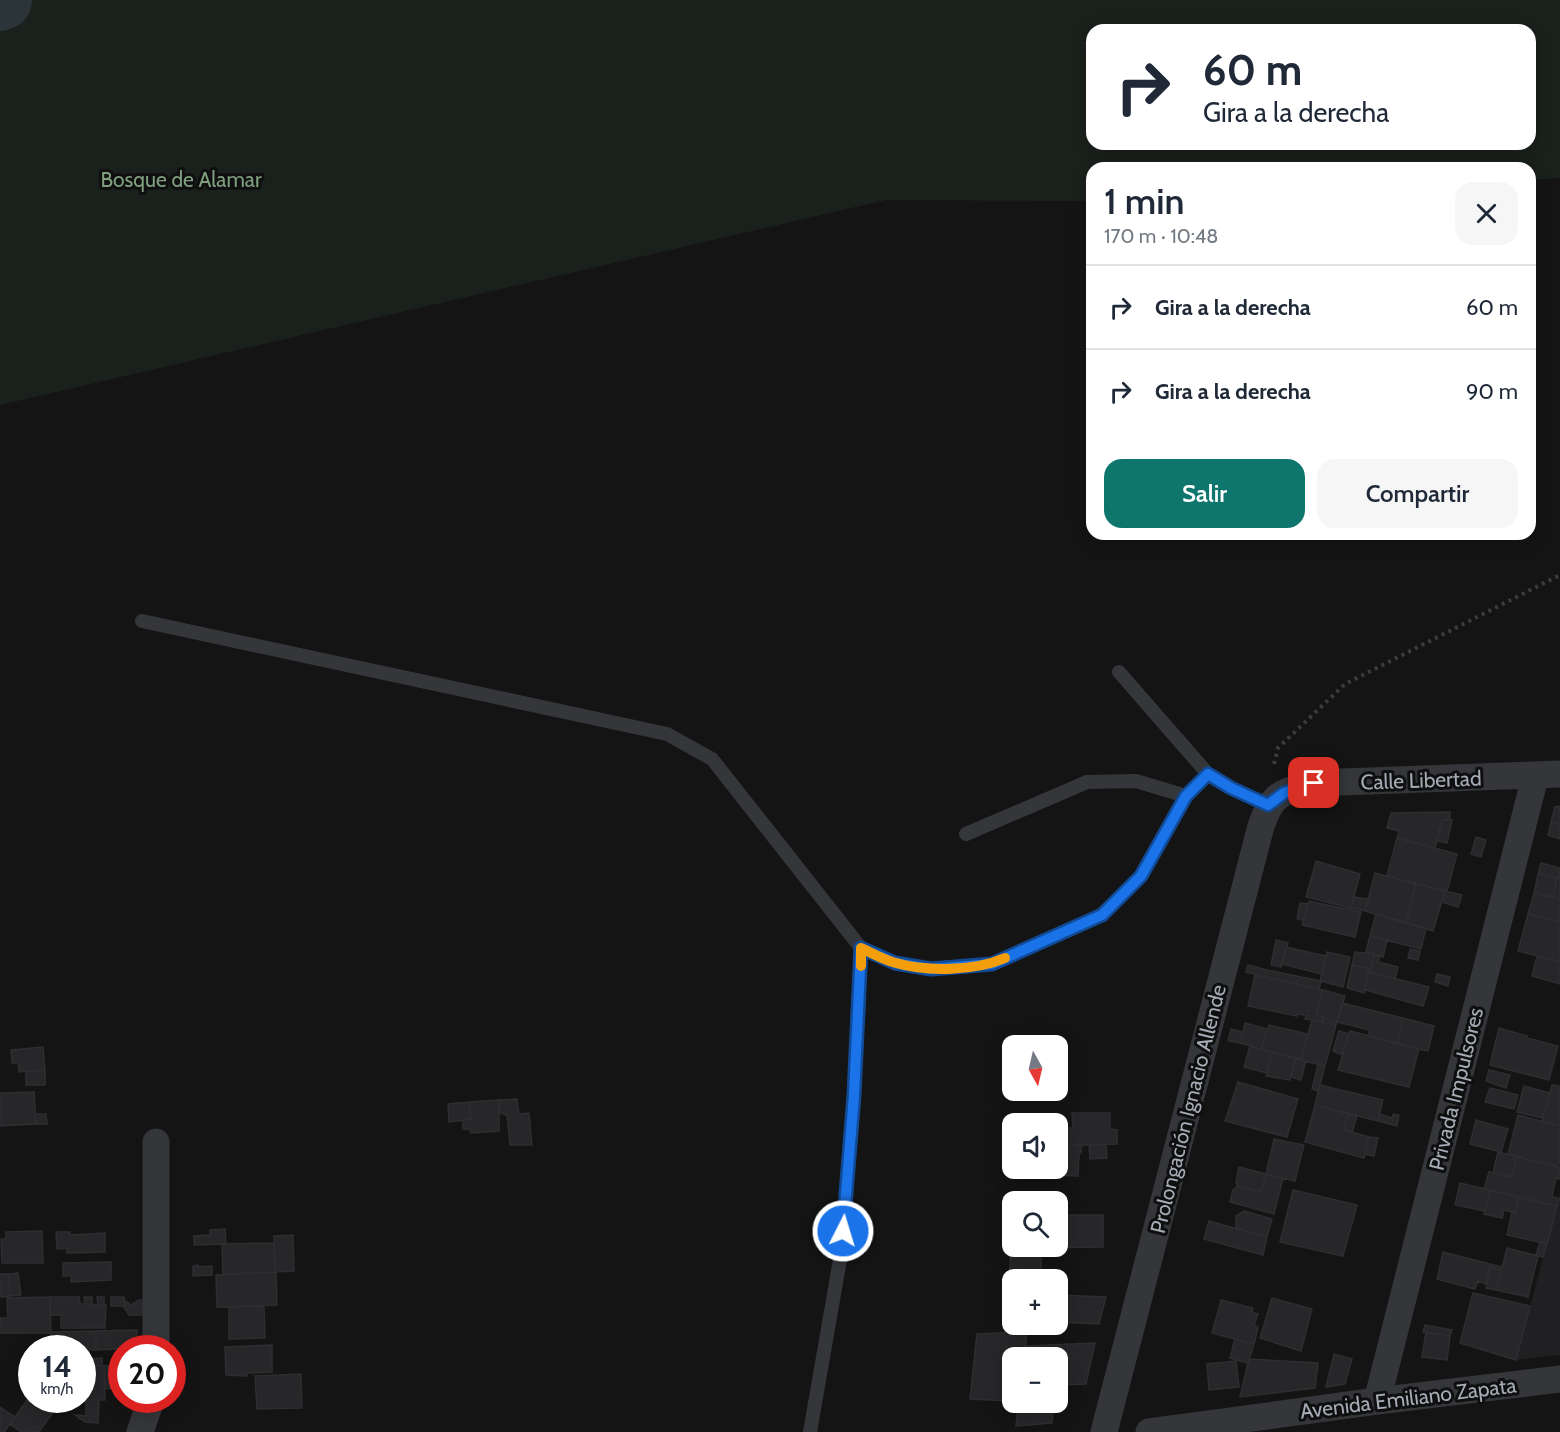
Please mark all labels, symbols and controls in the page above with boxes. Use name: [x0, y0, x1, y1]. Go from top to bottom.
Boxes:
text: 60 m: [1203, 44, 1302, 96]
icon: right: [1104, 48, 1182, 126]
text: Gira a la derecha: [1203, 96, 1389, 129]
park label: Bosque de Alamar: [100, 167, 262, 192]
text: 1 min: [1104, 179, 1184, 223]
button: close: [1455, 182, 1518, 245]
text: 170 m · 10:48: [1104, 224, 1218, 248]
icon: right: [1104, 291, 1137, 324]
text: Gira a la derecha: [1155, 294, 1311, 321]
text: 60 m: [1466, 294, 1518, 321]
icon: right: [1104, 375, 1137, 408]
text: Gira a la derecha: [1155, 378, 1311, 405]
text: 90 m: [1466, 378, 1518, 405]
button: Salir: [1104, 459, 1305, 528]
button: Compartir: [1317, 459, 1518, 528]
pin: [1288, 757, 1339, 808]
street label: Calle Libertad: [1360, 765, 1482, 795]
icon: arrive: [1297, 766, 1330, 799]
street label: Prolongación Ignacio Allende: [1145, 982, 1231, 1236]
street label: Privada Impulsores: [1424, 1005, 1488, 1173]
north arrow: [1002, 1035, 1068, 1101]
map controls: [1002, 1035, 1068, 1413]
button: sound: [1002, 1113, 1068, 1179]
button: search: [1002, 1191, 1068, 1257]
position arrow: [811, 1199, 875, 1263]
button: +: [1002, 1269, 1068, 1335]
speed limit sign: 20: [108, 1335, 186, 1413]
button: −: [1002, 1347, 1068, 1413]
text: 14: [42, 1348, 72, 1385]
street label: Avenida Emiliano Zapata: [1298, 1372, 1518, 1424]
text: km/h: [41, 1380, 73, 1398]

